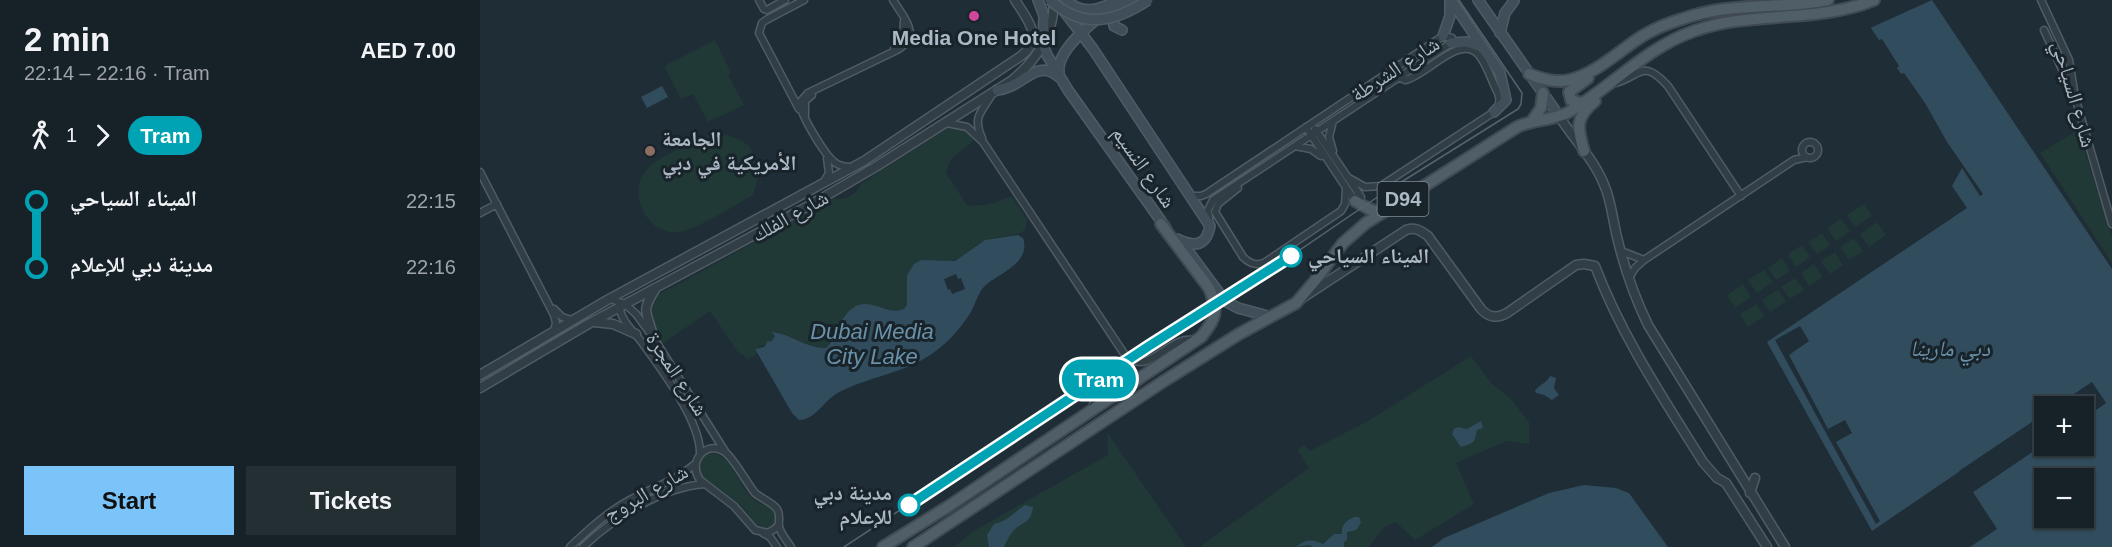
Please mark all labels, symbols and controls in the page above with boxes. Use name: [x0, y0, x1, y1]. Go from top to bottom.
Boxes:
marker: Media One Hotel: [967, 9, 981, 23]
text: 2 min: [24, 21, 110, 58]
place label: Media One Hotel: [892, 26, 1056, 49]
street label: شارع الشرطة: [1346, 31, 1444, 107]
text: AED 7.00: [361, 38, 456, 63]
street label: شارع السياحي: [2043, 38, 2101, 151]
text: 22:14 – 22:16 · Tram: [24, 62, 210, 84]
icon: walk: [24, 119, 57, 152]
icon: forward: [86, 119, 119, 152]
street label: شارع النسيم: [1106, 122, 1181, 213]
text: 1: [66, 124, 77, 146]
text: Tram: [140, 124, 190, 147]
place label: الجامعة الأمريكية في دبي: [662, 127, 797, 179]
marker: الجامعة الأمريكية في دبي: [643, 144, 657, 158]
road number: D94: [1378, 182, 1428, 216]
street label: شارع الفلك: [747, 185, 833, 248]
text: الميناء السياحي: [70, 186, 197, 211]
text: 22:15: [406, 190, 456, 212]
place label: الميناء السياحي: [1308, 244, 1429, 272]
marker: الميناء السياحي: [1280, 245, 1302, 267]
text: مدينة دبي للإعلام: [70, 252, 213, 277]
text: 22:16: [406, 256, 456, 278]
water label: Dubai Media City Lake: [810, 319, 934, 369]
street label: شارع المجرة: [640, 328, 713, 421]
water label: دبي مارينا: [1910, 336, 1991, 366]
line badge: Tram: [1057, 360, 1141, 398]
text: Tram: [1074, 368, 1124, 391]
map controls: [2034, 396, 2094, 528]
button: +: [2034, 396, 2094, 456]
street label: شارع البروج: [600, 459, 693, 528]
button: Start: [24, 466, 234, 535]
button: Tickets: [246, 466, 456, 535]
button: −: [2034, 468, 2094, 528]
place label: مدينة دبي للإعلام: [814, 481, 892, 531]
marker: مدينة دبي للإعلام: [898, 494, 920, 516]

